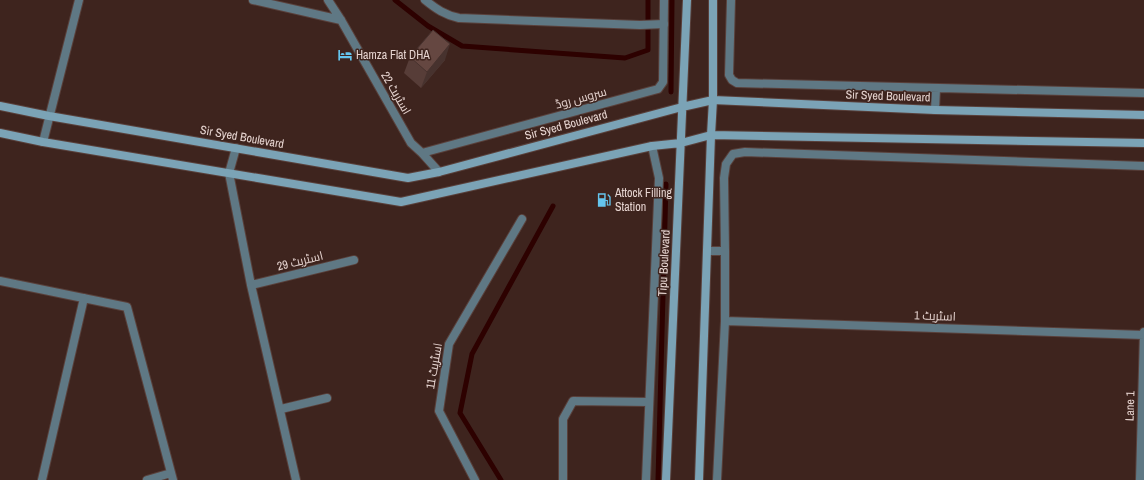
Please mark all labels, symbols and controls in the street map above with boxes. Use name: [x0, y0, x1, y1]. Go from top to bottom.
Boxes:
hotel icon: Hamza Flat DHA: [337, 47, 353, 63]
place label: Hamza Flat DHA: [356, 47, 430, 63]
street label: اسٹریٹ 22: [377, 69, 415, 117]
street label: سروس روڈ: [554, 83, 608, 113]
street label: Sir Syed Boulevard: [845, 87, 931, 105]
street label: Sir Syed Boulevard: [523, 106, 609, 144]
street label: Sir Syed Boulevard: [199, 122, 285, 152]
place label: Attock Filling Station: [614, 185, 672, 215]
fuel station icon: Attock Filling Station: [596, 192, 612, 208]
street label: Tipu Boulevard: [654, 229, 674, 297]
street label: اسٹریٹ 29: [275, 248, 325, 274]
street label: اسٹریٹ 1: [914, 307, 956, 325]
street label: اسٹریٹ 11: [422, 342, 446, 390]
street label: Lane 1: [1121, 390, 1139, 421]

